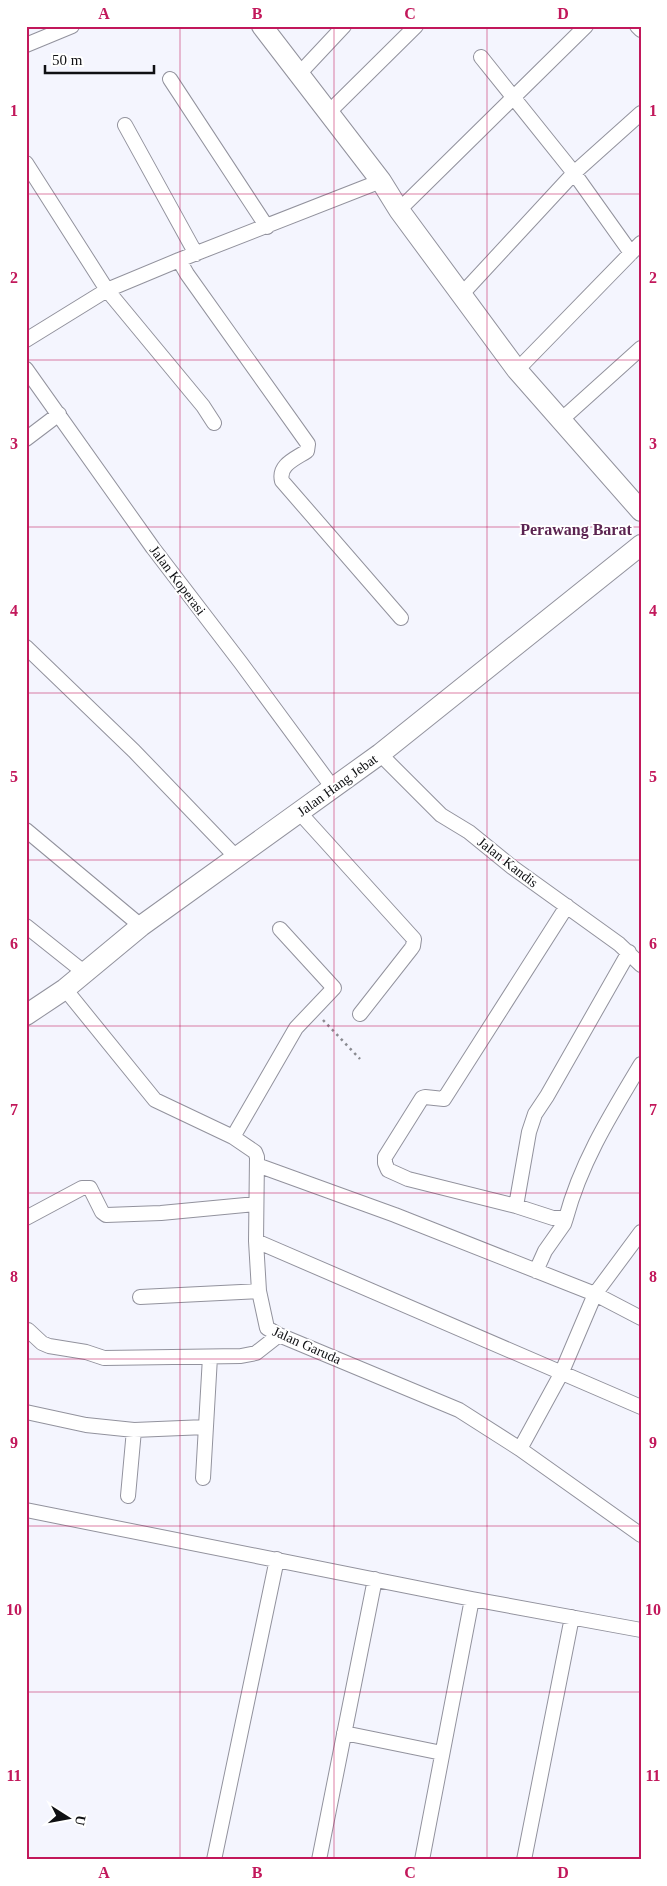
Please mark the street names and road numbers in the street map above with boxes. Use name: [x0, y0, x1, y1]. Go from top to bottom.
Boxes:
street label: Jalan Koperasi: [147, 543, 209, 618]
street label: Jalan Hang Jebat: [295, 751, 380, 819]
street label: Jalan Kandis: [475, 834, 541, 890]
street label: Jalan Garuda: [270, 1324, 344, 1368]

